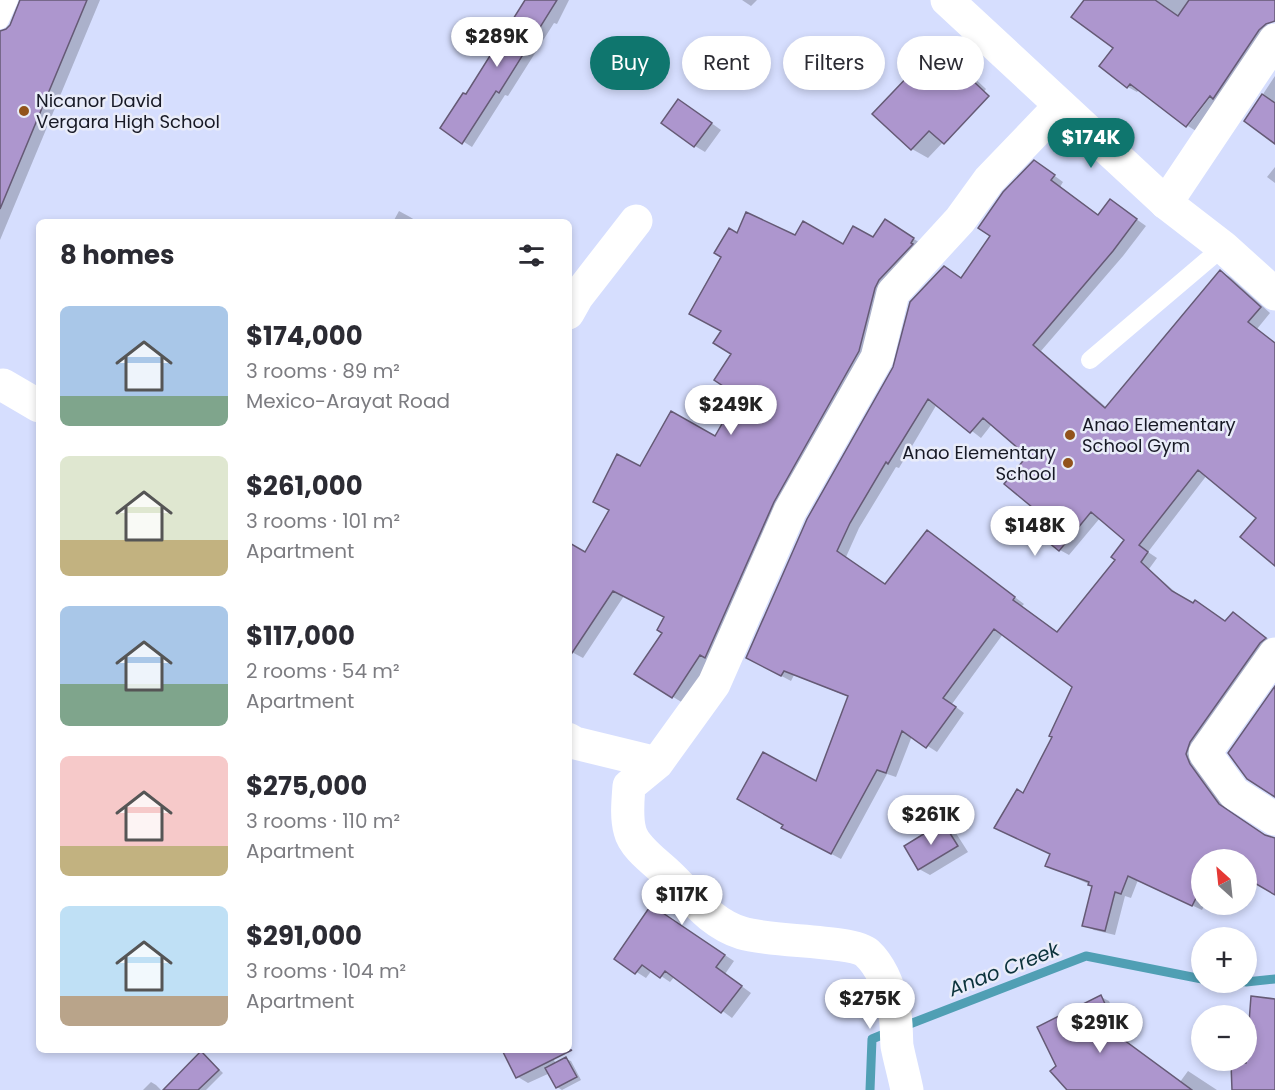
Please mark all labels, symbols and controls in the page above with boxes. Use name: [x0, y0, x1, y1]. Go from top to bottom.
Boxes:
pin: $289K: [455, 17, 539, 68]
text: $289K: [465, 22, 529, 50]
chip: Buy: [590, 36, 670, 90]
chip: Rent: [682, 36, 771, 90]
chip: Filters: [783, 36, 885, 90]
chip: New: [897, 36, 984, 90]
place label: Nicanor David Vergara High School: [36, 88, 220, 134]
marker: Nicanor David Vergara High School: [17, 104, 31, 118]
pin: $174K: [1049, 118, 1133, 169]
text: $174K: [1062, 123, 1120, 151]
text: 8 homes: [60, 237, 175, 273]
icon: filters: [515, 239, 548, 272]
text: $174,000: [246, 318, 363, 354]
icon: home: [108, 330, 180, 402]
text: 3 rooms · 89 m²: [246, 357, 400, 385]
pin: $249K: [689, 385, 773, 436]
text: Mexico-Arayat Road: [246, 387, 450, 415]
text: $249K: [699, 390, 763, 418]
place label: Anao Elementary School Gym: [1082, 412, 1236, 458]
marker: Anao Elementary School Gym: [1063, 428, 1077, 442]
place label: Anao Elementary School: [902, 440, 1056, 486]
marker: Anao Elementary School: [1061, 456, 1075, 470]
text: $261,000: [246, 468, 363, 504]
icon: home: [108, 480, 180, 552]
pin: $148K: [993, 506, 1077, 557]
text: 3 rooms · 101 m²: [246, 507, 400, 535]
text: $148K: [1004, 511, 1066, 539]
text: Apartment: [246, 537, 354, 565]
text: $117,000: [246, 618, 355, 654]
icon: home: [108, 630, 180, 702]
text: 2 rooms · 54 m²: [246, 657, 400, 685]
text: Apartment: [246, 687, 354, 715]
text: $275,000: [246, 768, 367, 804]
icon: home: [108, 780, 180, 852]
pin: $261K: [889, 795, 973, 846]
text: $261K: [902, 800, 960, 828]
text: 3 rooms · 110 m²: [246, 807, 400, 835]
text: Apartment: [246, 837, 354, 865]
north arrow: [1191, 849, 1257, 915]
map controls: [1191, 849, 1257, 1071]
pin: $117K: [640, 875, 724, 926]
text: $117K: [656, 880, 708, 908]
text: $291,000: [246, 918, 362, 954]
button: +: [1191, 927, 1257, 993]
icon: home: [108, 930, 180, 1002]
water label: Anao Creek: [944, 934, 1065, 1003]
text: 3 rooms · 104 m²: [246, 957, 406, 985]
pin: $275K: [828, 979, 912, 1030]
text: $275K: [839, 984, 901, 1012]
text: Apartment: [246, 987, 354, 1015]
pin: $291K: [1058, 1003, 1142, 1054]
button: −: [1191, 1005, 1257, 1071]
text: $291K: [1071, 1008, 1129, 1036]

